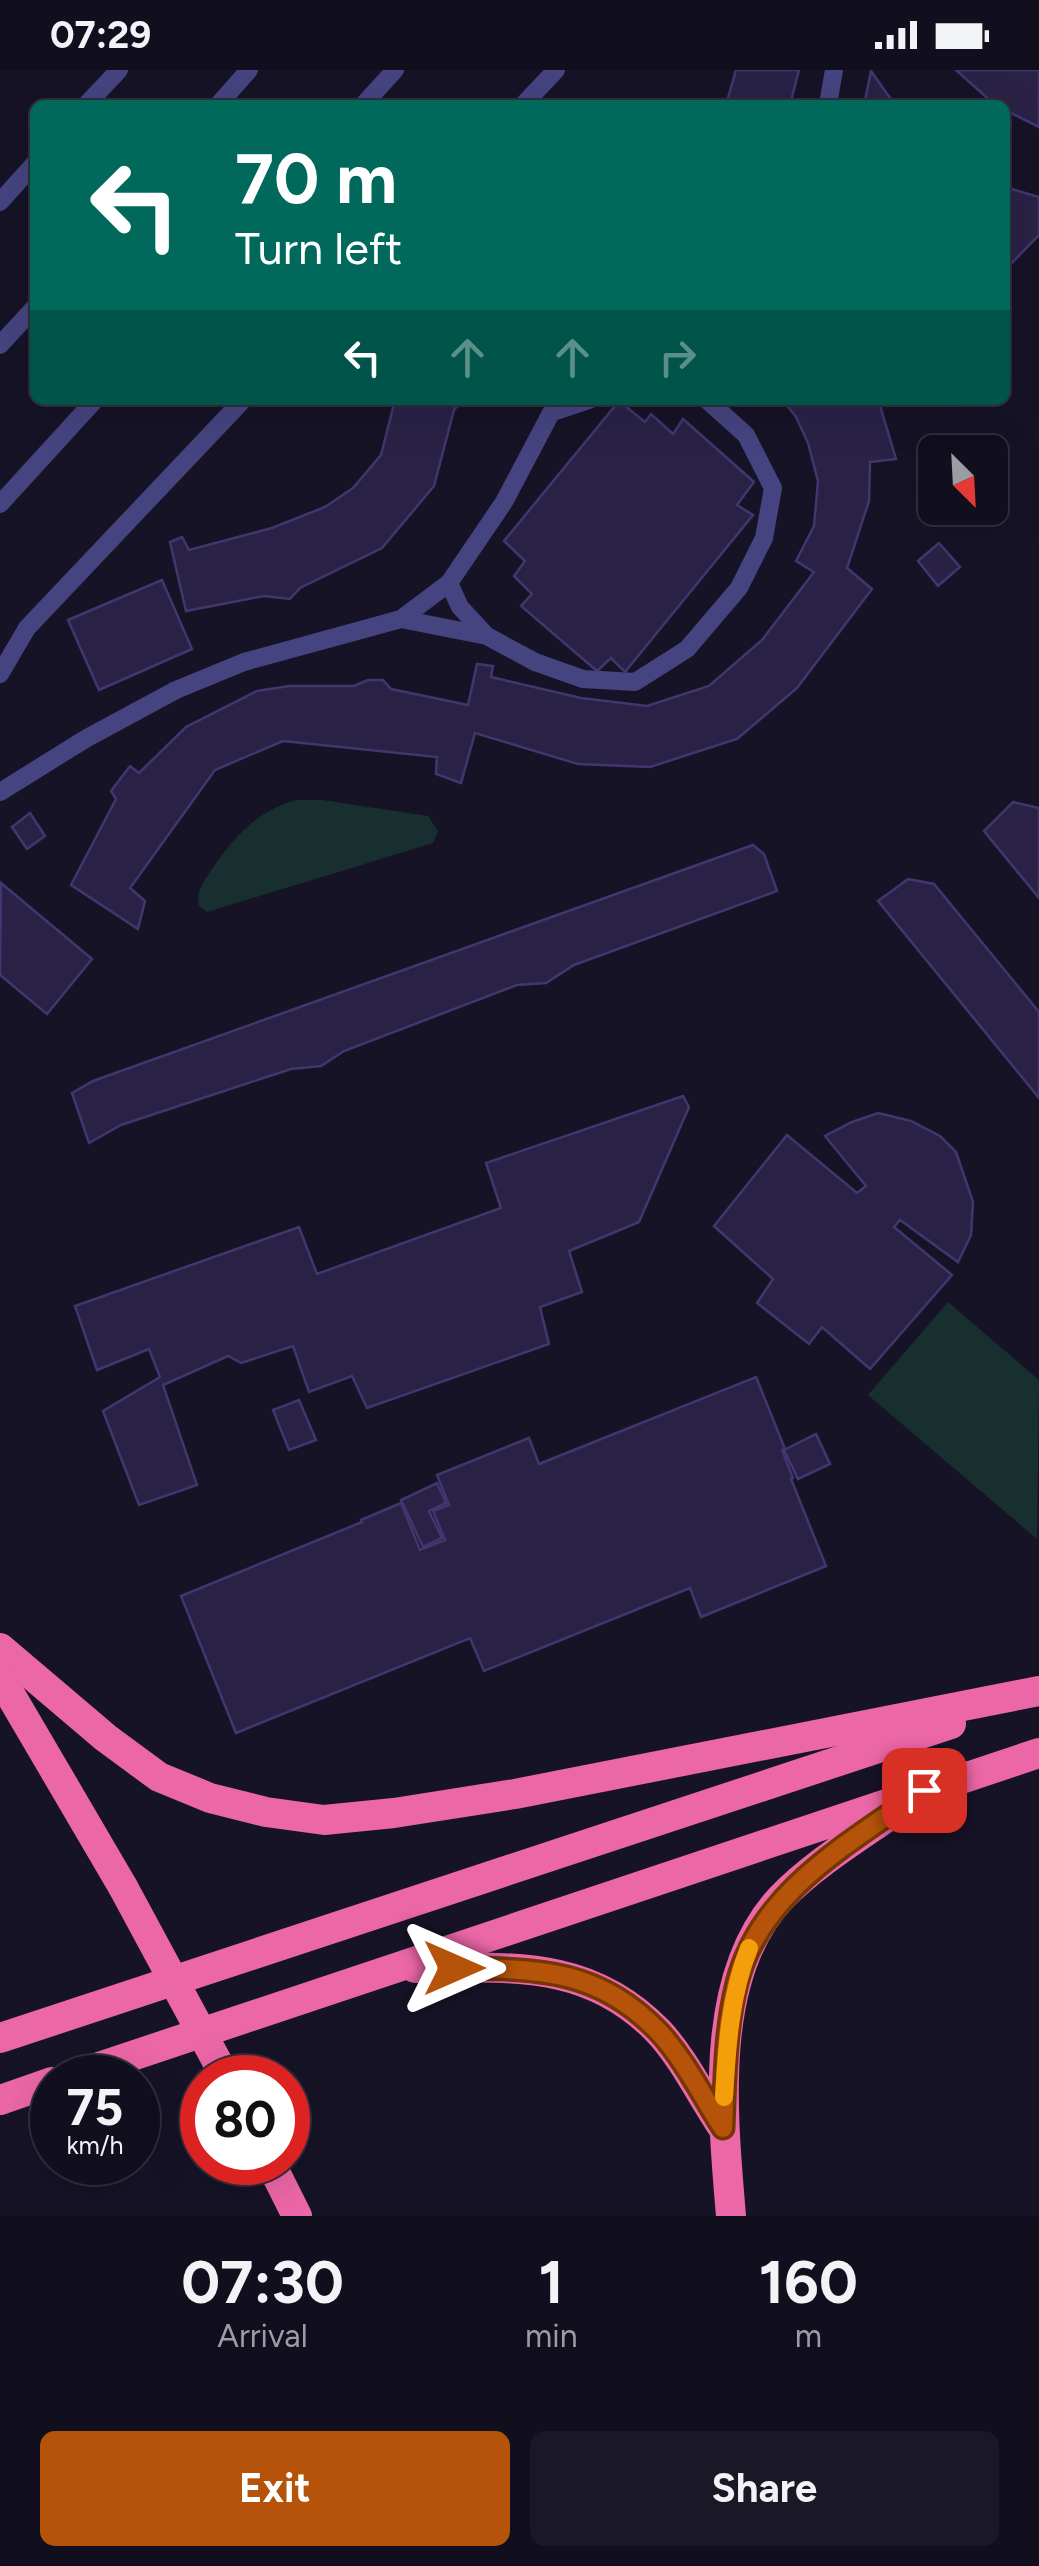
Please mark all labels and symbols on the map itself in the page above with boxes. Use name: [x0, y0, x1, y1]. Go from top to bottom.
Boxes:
north arrow: [918, 435, 1008, 525]
pin: [882, 1748, 967, 1833]
position arrow: [402, 1916, 506, 2020]
speed limit sign: 80: [180, 2055, 310, 2185]

